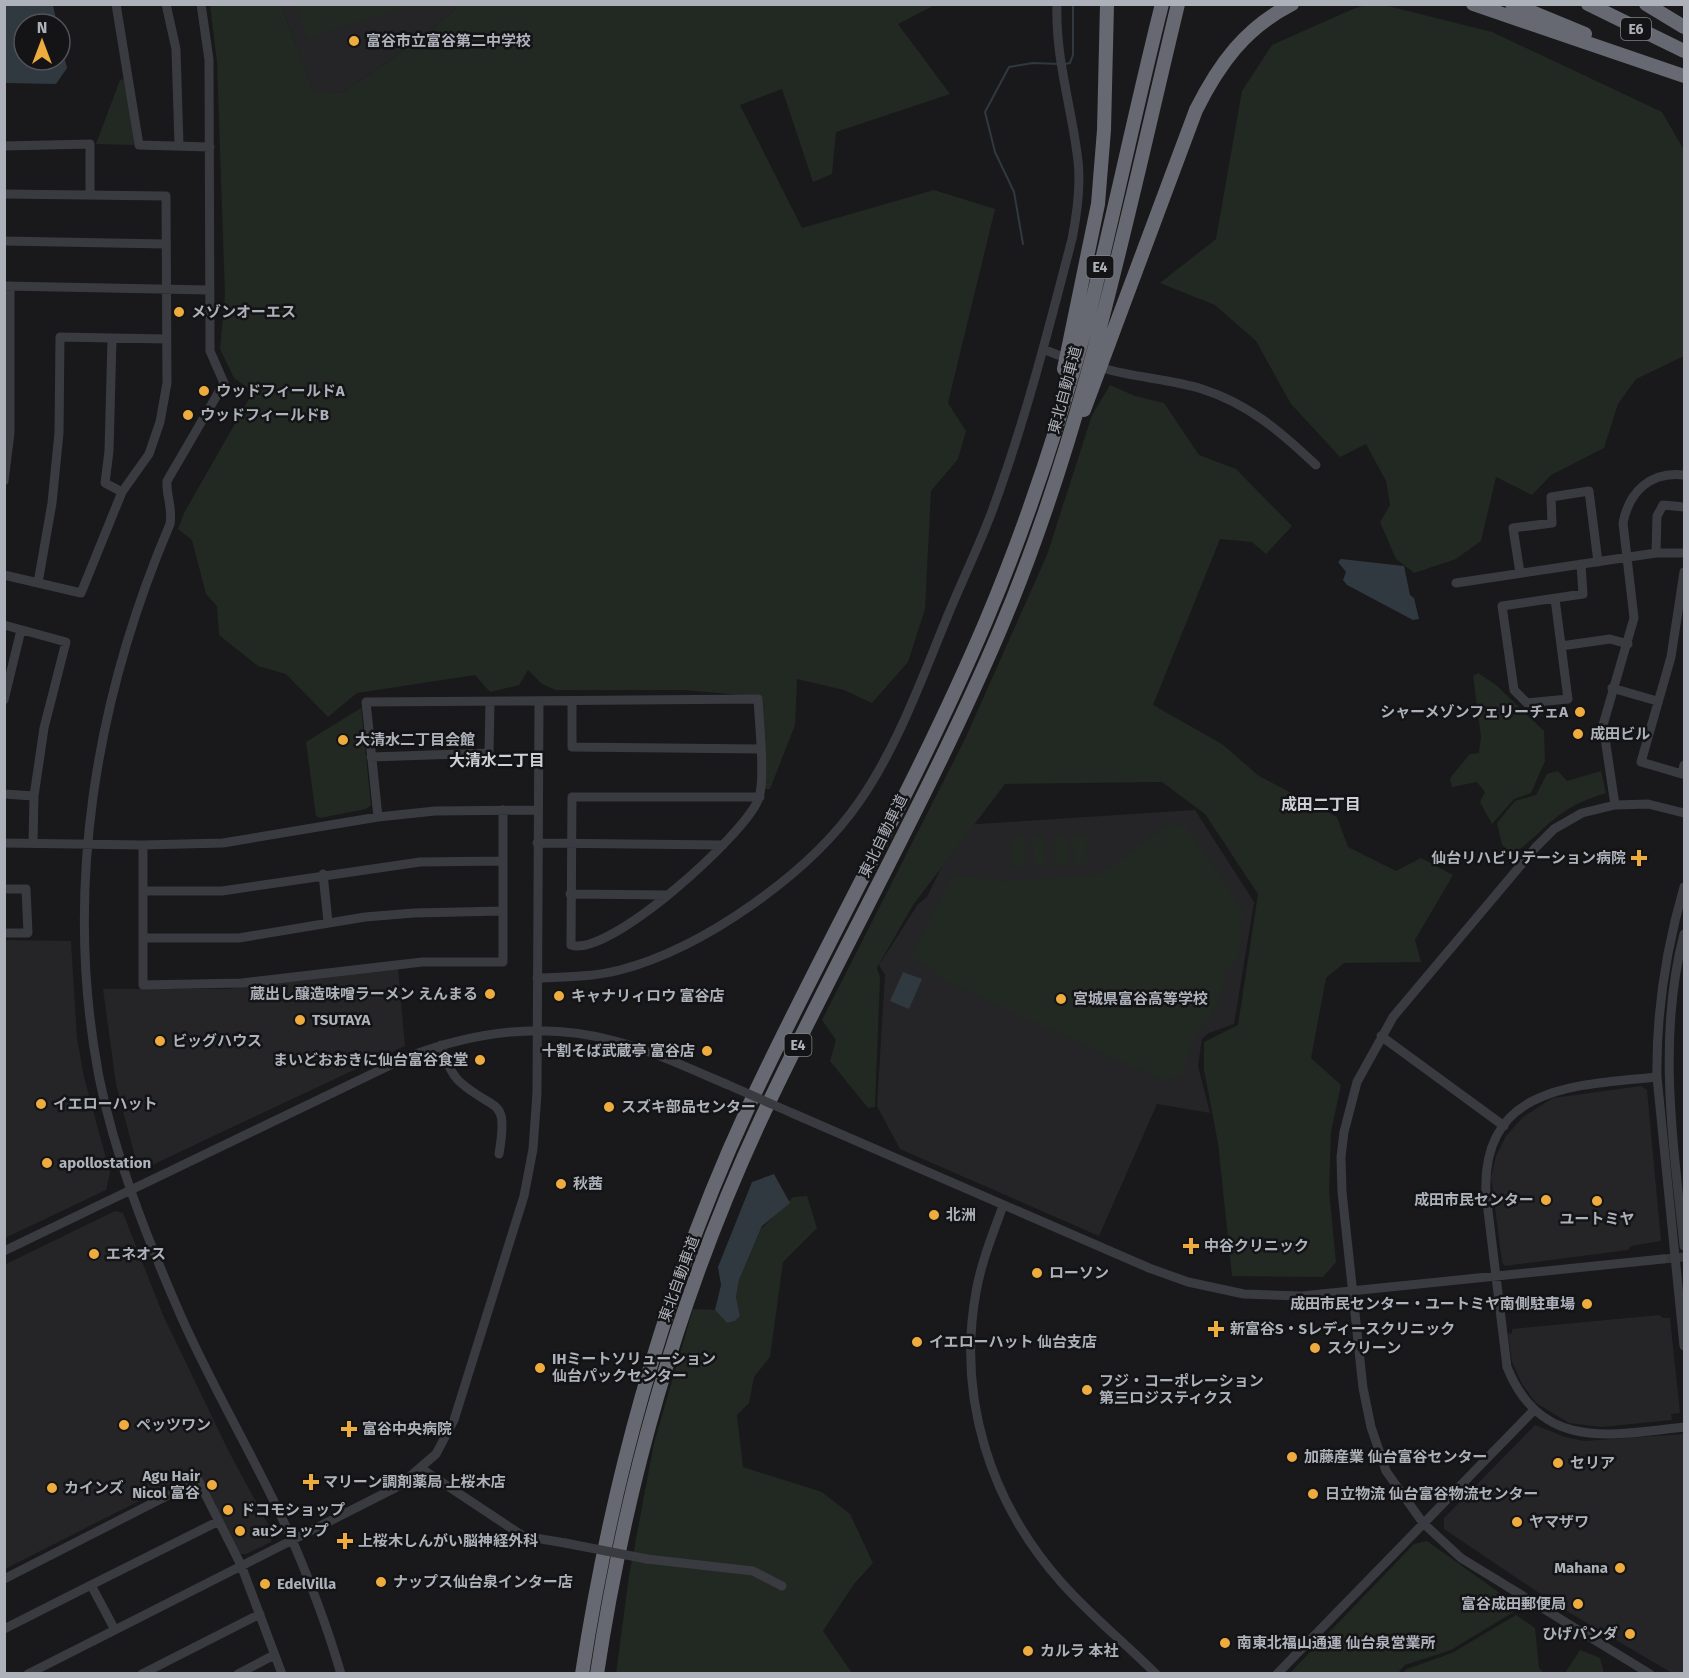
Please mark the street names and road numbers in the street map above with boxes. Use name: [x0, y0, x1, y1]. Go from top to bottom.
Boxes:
road number: E6: [1621, 18, 1651, 40]
road number: E4: [1086, 256, 1114, 278]
street label: 東北自動車道: [1045, 344, 1085, 436]
street label: 東北自動車道: [855, 792, 911, 880]
road number: E4: [784, 1034, 812, 1056]
street label: 東北自動車道: [655, 1234, 703, 1324]

